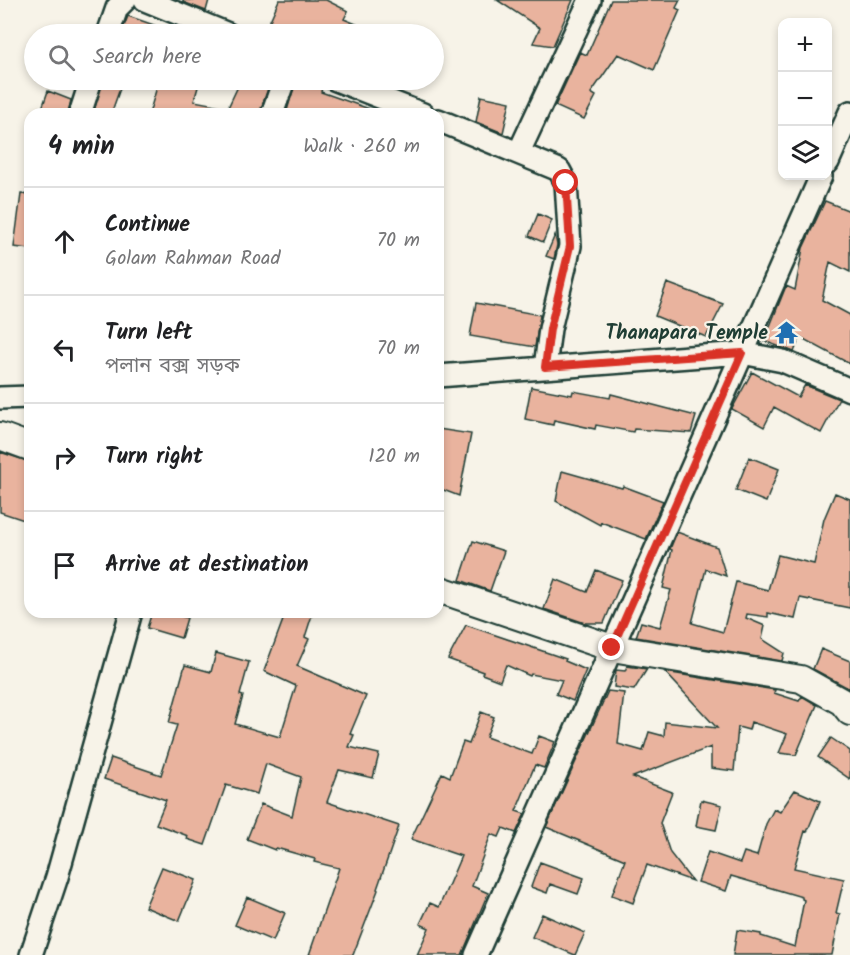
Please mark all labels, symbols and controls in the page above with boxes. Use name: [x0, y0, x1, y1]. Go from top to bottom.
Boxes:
map controls: [778, 18, 832, 180]
button: +: [778, 18, 832, 72]
search box: [24, 24, 444, 90]
text: Search here: [93, 40, 201, 75]
icon: search: [45, 41, 78, 74]
button: −: [778, 72, 832, 126]
text: 4 min: [48, 126, 115, 168]
button: layers: [778, 126, 832, 180]
text: Walk · 260 m: [303, 131, 420, 163]
route start: [552, 169, 578, 195]
text: Continue: [105, 208, 190, 243]
icon: ahead: [48, 225, 81, 258]
text: 70 m: [377, 225, 420, 257]
text: Golam Rahman Road: [105, 243, 280, 275]
text: Turn left: [105, 316, 192, 351]
place label: Thanapara Temple: [605, 318, 768, 350]
temple icon: Thanapara Temple: [773, 319, 799, 345]
icon: left: [48, 333, 81, 366]
text: 70 m: [377, 333, 420, 365]
text: পলান বক্স সড়ক: [105, 351, 240, 383]
text: Turn right: [105, 440, 203, 475]
icon: right: [48, 441, 81, 474]
text: 120 m: [368, 441, 420, 473]
text: Arrive at destination: [105, 548, 308, 583]
icon: arrive: [48, 549, 81, 582]
route end: [598, 634, 624, 660]

